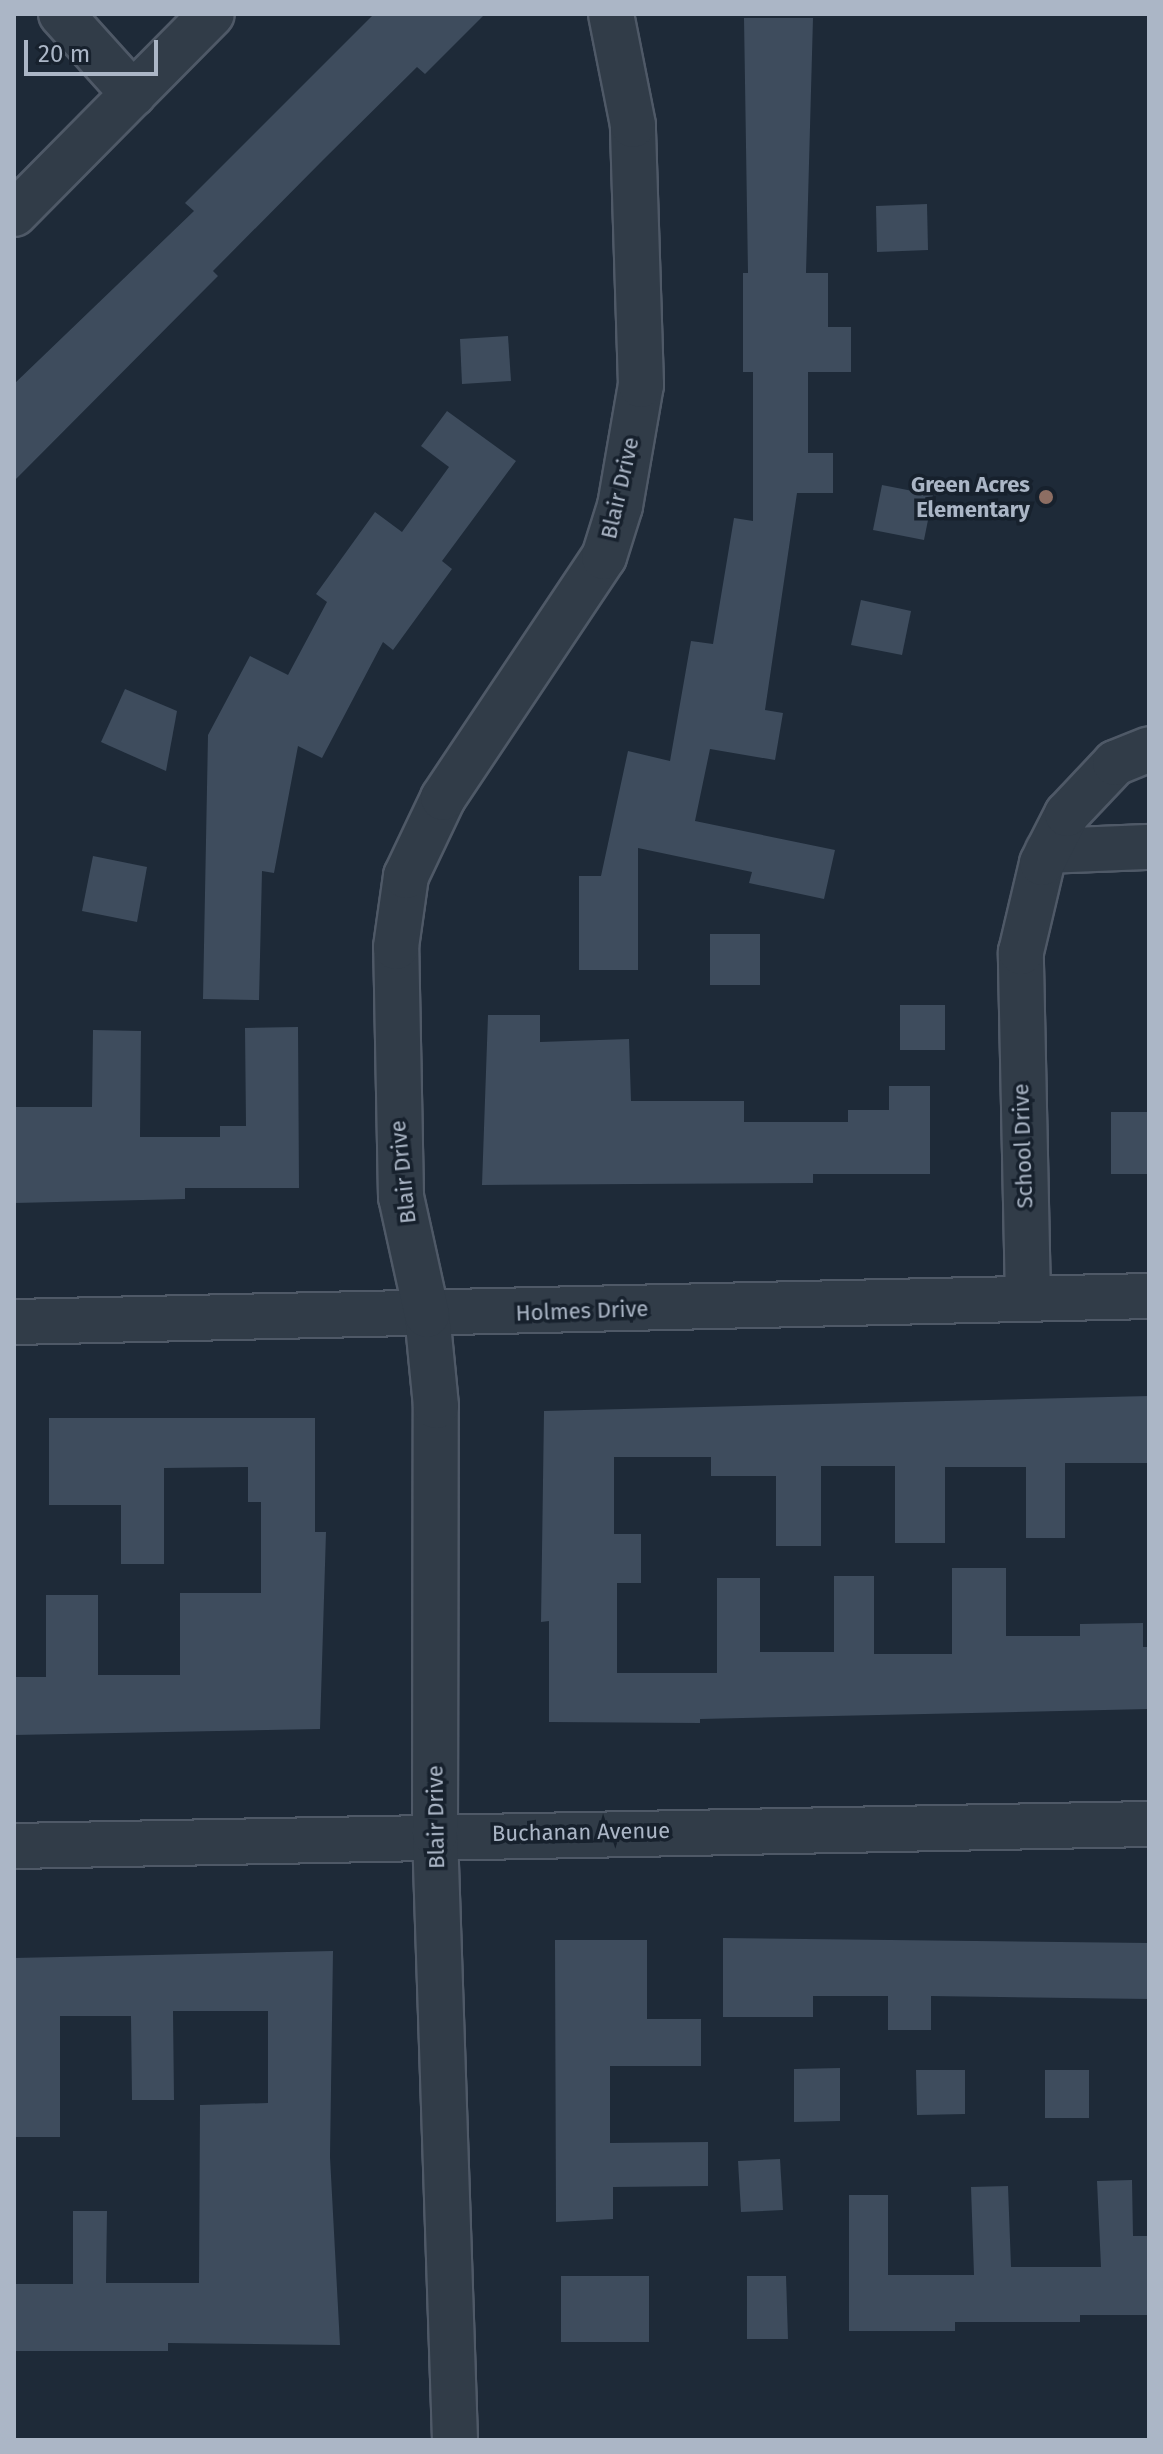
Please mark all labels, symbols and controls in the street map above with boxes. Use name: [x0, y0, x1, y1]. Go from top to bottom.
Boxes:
scale bar: [28, 24, 162, 74]
text: 20 m: [38, 40, 90, 68]
street label: Blair Drive: [595, 434, 645, 542]
place label: Green Acres Elementary: [911, 471, 1030, 522]
marker: Green Acres Elementary: [1037, 488, 1055, 506]
street label: School Drive: [1008, 1083, 1038, 1209]
street label: Blair Drive: [384, 1119, 422, 1225]
street label: Holmes Drive: [515, 1295, 649, 1327]
street label: Blair Drive: [422, 1765, 450, 1869]
street label: Buchanan Avenue: [492, 1817, 670, 1847]

